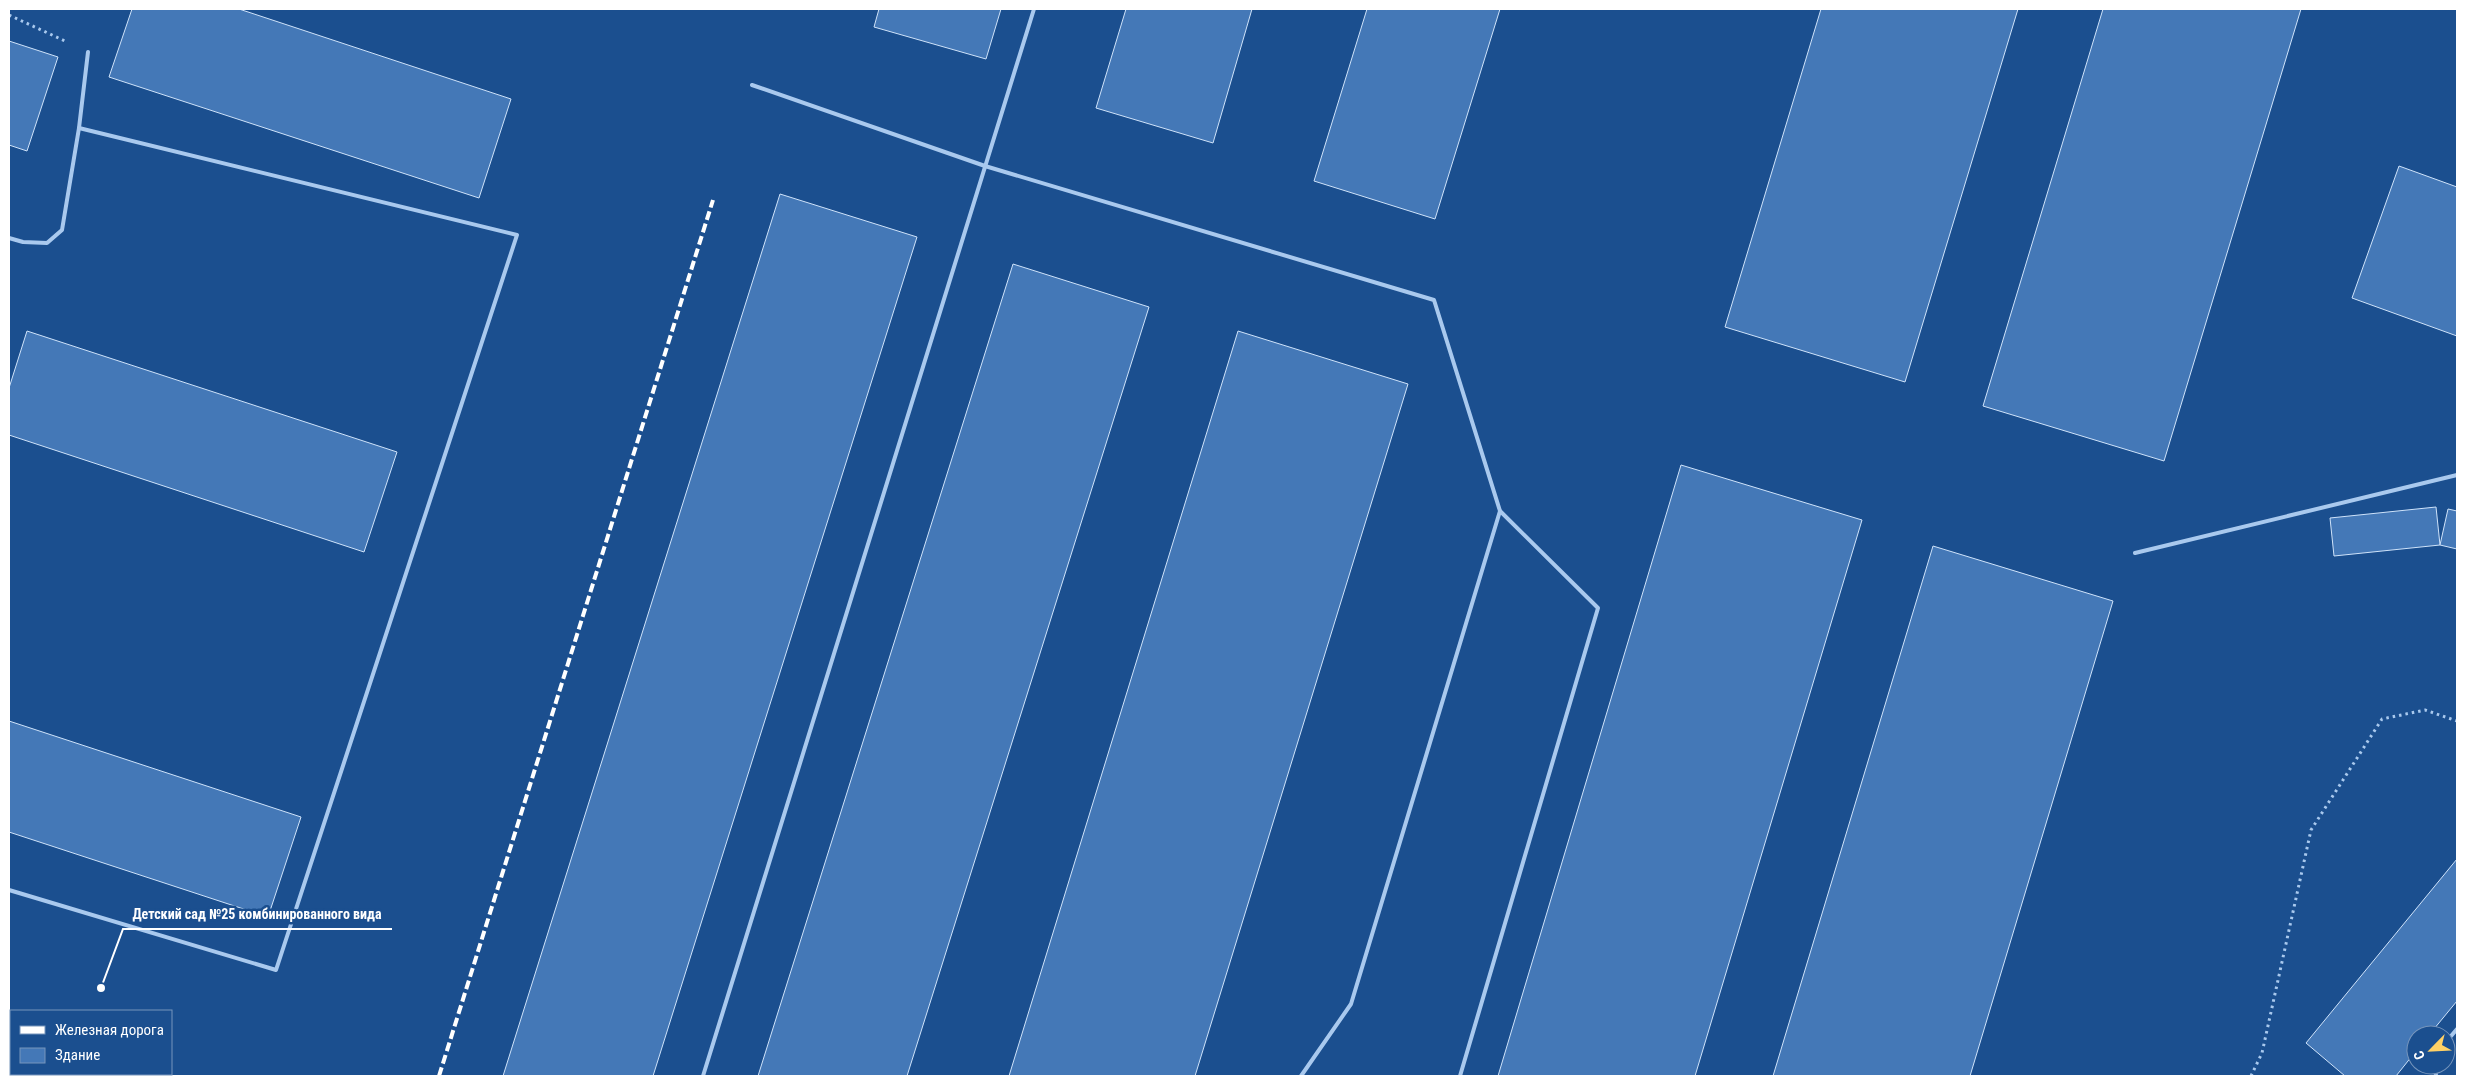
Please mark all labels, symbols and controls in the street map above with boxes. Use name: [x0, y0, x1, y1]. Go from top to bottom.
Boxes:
callout: Детский сад №25 комбинированного вида: [123, 900, 392, 929]
text: Детский сад №25 комбинированного вида: [132, 906, 382, 922]
legend: [10, 1010, 172, 1075]
text: Железная дорога: [55, 1021, 164, 1039]
north arrow: [2406, 1025, 2456, 1075]
text: Здание: [55, 1046, 100, 1064]
text: С: [2410, 1048, 2428, 1062]

